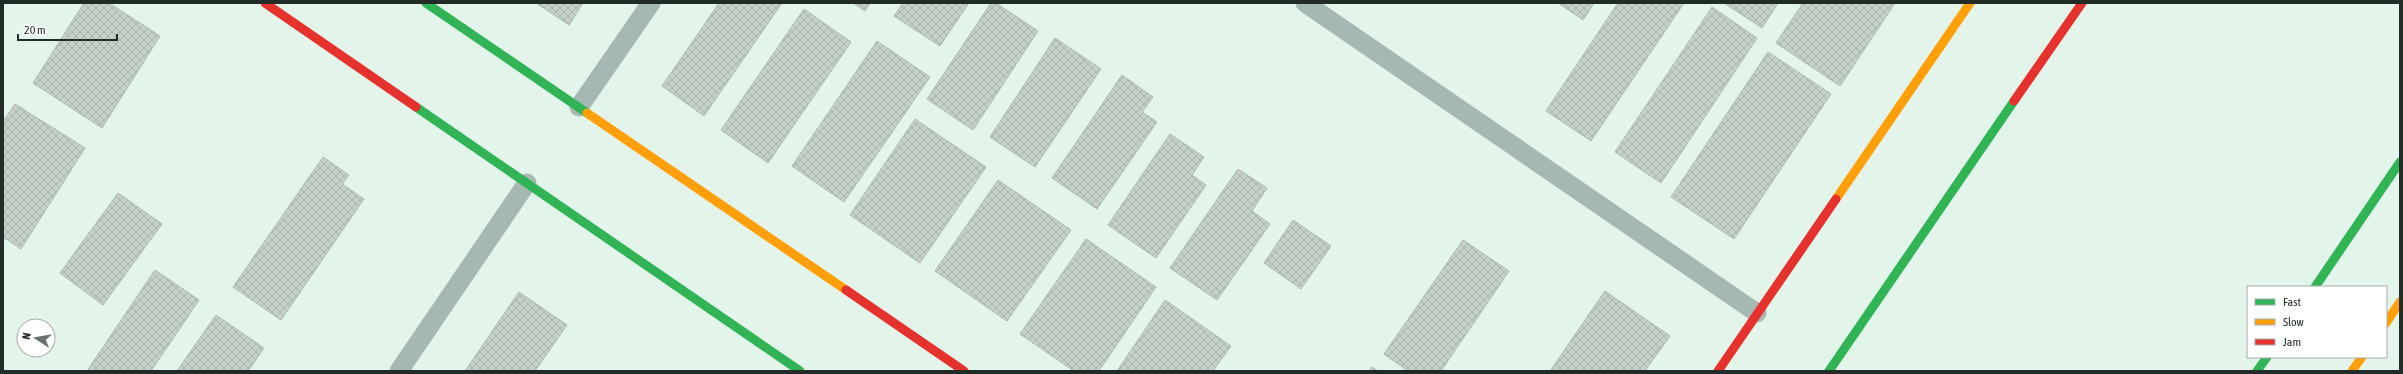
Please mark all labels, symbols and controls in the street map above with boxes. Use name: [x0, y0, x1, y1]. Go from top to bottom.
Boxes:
scale bar: [18, 16, 117, 42]
text: 20 m: [24, 23, 46, 37]
legend: [2247, 286, 2387, 358]
text: Fast: [2283, 295, 2301, 309]
text: Slow: [2283, 315, 2304, 329]
north arrow: [16, 318, 56, 358]
text: N: [20, 331, 33, 340]
text: Jam: [2283, 335, 2301, 349]

